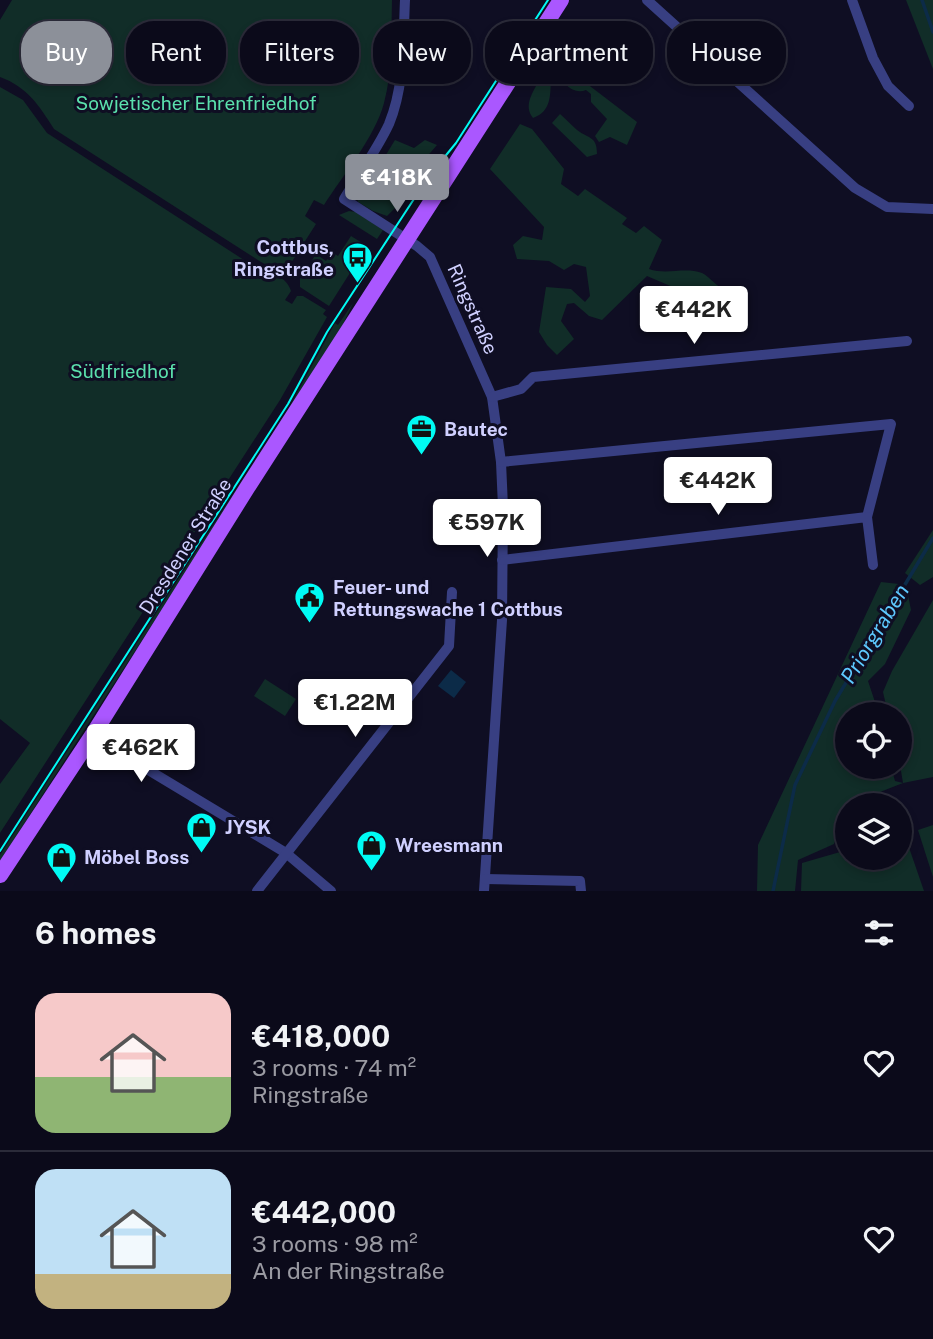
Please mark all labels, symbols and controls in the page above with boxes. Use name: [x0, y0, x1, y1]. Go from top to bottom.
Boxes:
chip: Buy: [21, 21, 112, 84]
chip: Rent: [126, 21, 226, 84]
chip: Filters: [240, 21, 359, 84]
chip: New: [373, 21, 471, 84]
chip: Apartment: [485, 21, 653, 84]
chip: House: [667, 21, 786, 84]
park label: Sowjetischer Ehrenfriedhof: [75, 92, 317, 114]
pin: €418K: [348, 154, 446, 214]
text: €418K: [361, 163, 433, 190]
place label: Cottbus, Ringstraße: [234, 236, 334, 280]
bus stop icon: Cottbus, Ringstraße: [340, 241, 374, 285]
street label: Ringstraße: [443, 261, 503, 357]
pin: €442K: [645, 286, 743, 346]
text: €442K: [656, 295, 732, 322]
park label: Südfriedhof: [70, 360, 176, 382]
office icon: Bautec: [404, 412, 438, 456]
place label: Bautec: [444, 418, 508, 440]
pin: €442K: [669, 458, 767, 517]
text: €442K: [680, 466, 756, 493]
street label: Dresdener Straße: [134, 474, 236, 618]
pin: €597K: [438, 500, 536, 559]
text: €597K: [449, 508, 525, 535]
place label: Feuer- und Rettungswache 1 Cottbus: [333, 576, 563, 620]
water label: Priorgraben: [835, 580, 914, 688]
public building icon: Feuer- und Rettungswache 1 Cottbus: [293, 581, 327, 625]
pin: €1.22M: [298, 680, 412, 739]
text: €1.22M: [314, 688, 396, 715]
map controls: [835, 702, 912, 870]
button: locate: [835, 702, 912, 779]
pin: €462K: [92, 724, 190, 784]
text: €462K: [103, 733, 179, 760]
button: layers: [835, 793, 912, 870]
shop icon: JYSK: [185, 810, 219, 854]
place label: JYSK: [225, 816, 272, 838]
shop icon: Wreesmann: [355, 828, 389, 872]
place label: Wreesmann: [395, 834, 503, 856]
shop icon: Möbel Boss: [44, 840, 78, 884]
place label: Möbel Boss: [84, 846, 189, 868]
icon: filters: [860, 914, 898, 952]
text: 6 homes: [35, 915, 157, 951]
text: €418,000: [252, 1018, 390, 1054]
icon: home: [91, 1021, 175, 1105]
icon: heart: [860, 1044, 898, 1082]
text: 3 rooms · 74 m²: [252, 1054, 416, 1081]
text: Ringstraße: [252, 1081, 369, 1108]
text: €442,000: [252, 1194, 396, 1230]
icon: home: [91, 1197, 175, 1281]
icon: heart: [860, 1220, 898, 1258]
text: 3 rooms · 98 m²: [252, 1230, 418, 1257]
text: An der Ringstraße: [252, 1257, 445, 1284]

